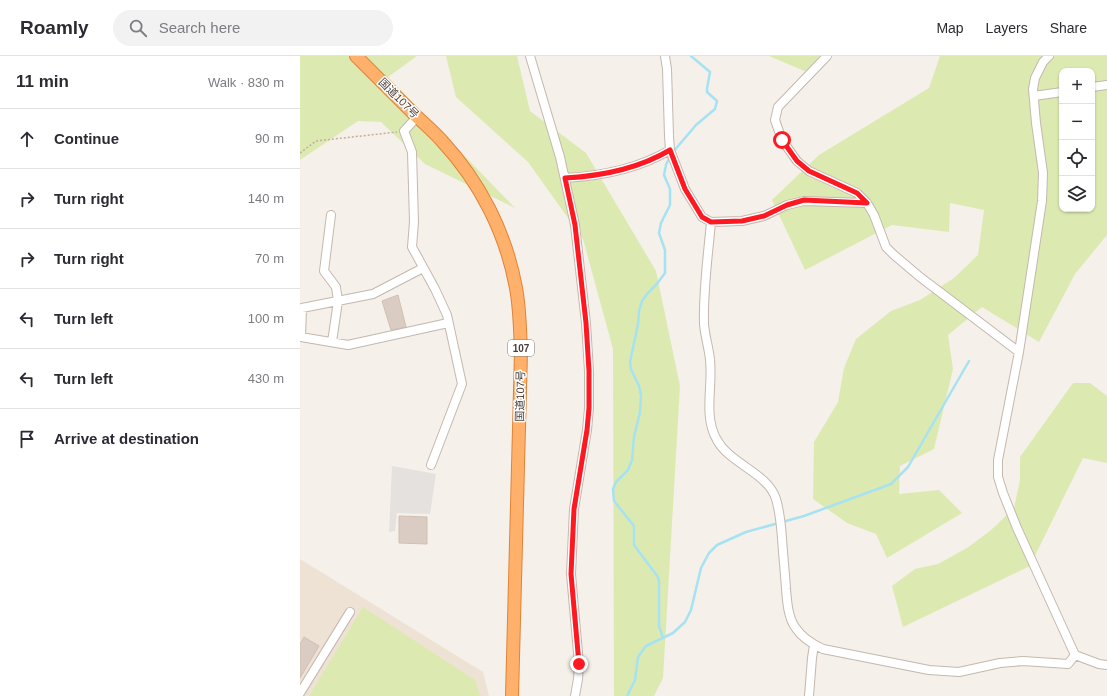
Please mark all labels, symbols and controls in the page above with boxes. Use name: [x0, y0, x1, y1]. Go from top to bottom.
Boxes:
search box: [113, 10, 393, 46]
text: Roamly: [20, 17, 89, 38]
icon: search: [127, 17, 149, 39]
text: Search here: [159, 19, 240, 36]
text: Map: [936, 20, 964, 36]
text: Layers: [986, 20, 1028, 36]
text: Share: [1050, 20, 1087, 36]
map controls: [1059, 68, 1095, 212]
button: +: [1059, 68, 1095, 104]
text: 11 min: [16, 72, 69, 91]
text: Walk · 830 m: [208, 75, 284, 90]
street label: 国道107号: [377, 76, 421, 120]
button: −: [1059, 104, 1095, 140]
icon: ahead: [16, 128, 38, 150]
text: Continue: [54, 130, 119, 147]
text: 90 m: [255, 131, 284, 146]
route start: [773, 131, 791, 149]
button: locate: [1059, 140, 1095, 176]
button: layers: [1059, 176, 1095, 212]
icon: right: [16, 188, 38, 210]
text: Turn right: [54, 190, 124, 207]
text: 140 m: [248, 191, 284, 206]
icon: right: [16, 248, 38, 270]
text: Turn right: [54, 250, 124, 267]
text: 70 m: [255, 251, 284, 266]
icon: left: [16, 308, 38, 330]
text: Turn left: [54, 310, 113, 327]
text: 100 m: [248, 311, 284, 326]
road number: 107: [508, 340, 534, 356]
icon: left: [16, 368, 38, 390]
text: Turn left: [54, 370, 113, 387]
street label: 国道107号: [514, 370, 526, 422]
text: 430 m: [248, 371, 284, 386]
icon: arrive: [16, 428, 38, 450]
text: Arrive at destination: [54, 430, 199, 447]
route end: [570, 655, 588, 673]

